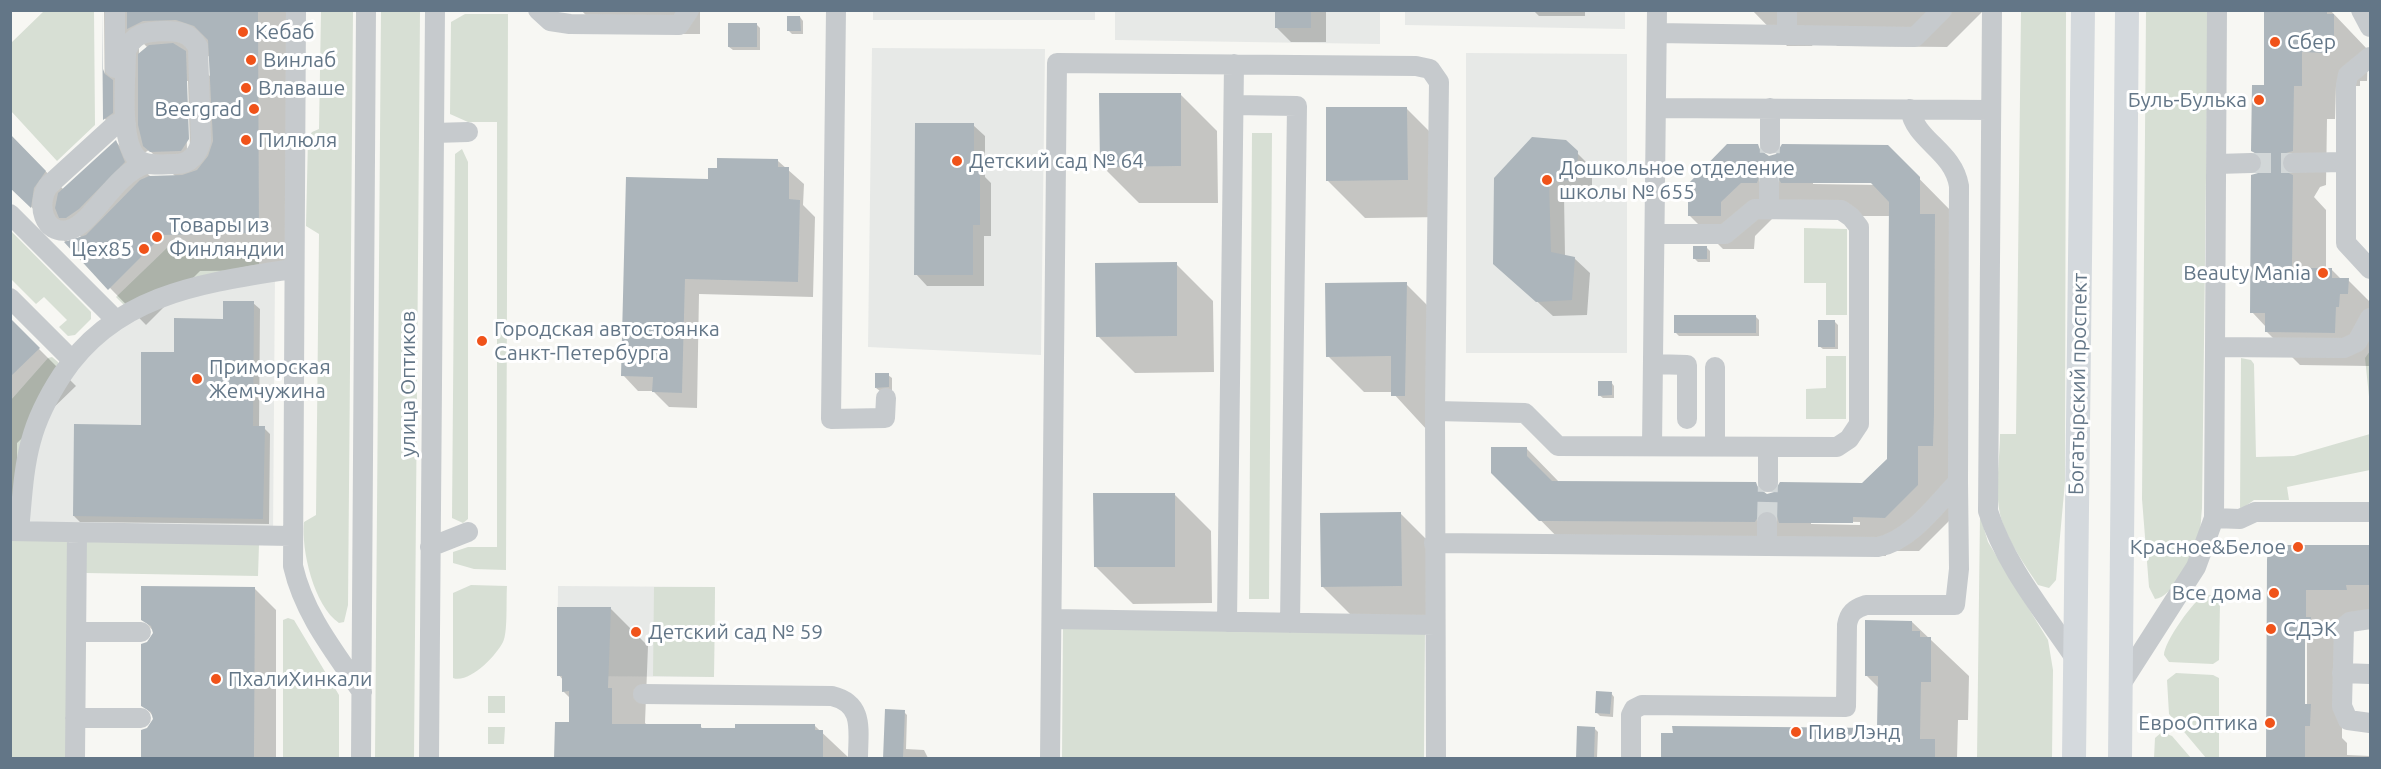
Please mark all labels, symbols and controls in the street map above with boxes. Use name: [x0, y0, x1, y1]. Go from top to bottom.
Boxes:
place label: Кебаб: [255, 19, 315, 45]
marker: Кебаб: [236, 25, 250, 39]
place label: Сбер: [2287, 29, 2336, 55]
marker: Сбер: [2268, 35, 2282, 49]
place label: Винлаб: [263, 47, 336, 73]
marker: Винлаб: [244, 53, 258, 67]
place label: Влаваше: [258, 75, 345, 101]
marker: Влаваше: [239, 81, 253, 95]
place label: Буль-Булька: [2128, 87, 2247, 113]
marker: Буль-Булька: [2252, 93, 2266, 107]
place label: Beergrad: [154, 96, 242, 122]
marker: Beergrad: [247, 102, 261, 116]
place label: Пилюля: [258, 127, 337, 153]
marker: Пилюля: [239, 133, 253, 147]
place label: Детский сад № 64: [969, 148, 1144, 174]
marker: Детский сад № 64: [950, 154, 964, 168]
place label: Дошкольное отделение школы № 655: [1559, 155, 1795, 205]
marker: Дошкольное отделение школы № 655: [1540, 173, 1554, 187]
place label: Товары из Финляндии: [169, 212, 285, 262]
marker: Товары из Финляндии: [150, 230, 164, 244]
place label: Цех85: [71, 236, 132, 262]
marker: Цех85: [137, 242, 151, 256]
place label: Beauty Mania: [2183, 260, 2311, 286]
marker: Beauty Mania: [2316, 266, 2330, 280]
street label: Богатырский проспект: [2063, 273, 2093, 495]
street label: улица Оптиков: [395, 311, 421, 457]
place label: Городская автостоянка Санкт-Петербурга: [494, 316, 720, 366]
marker: Городская автостоянка Санкт-Петербурга: [475, 334, 489, 348]
place label: Приморская Жемчужина: [209, 354, 331, 404]
marker: Приморская Жемчужина: [190, 372, 204, 386]
place label: Красное&Белое: [2130, 534, 2286, 560]
marker: Красное&Белое: [2291, 540, 2305, 554]
place label: Все дома: [2172, 580, 2262, 606]
marker: Все дома: [2267, 586, 2281, 600]
place label: СДЭК: [2283, 616, 2337, 642]
place label: Детский сад № 59: [648, 619, 823, 645]
marker: СДЭК: [2264, 622, 2278, 636]
marker: Детский сад № 59: [629, 625, 643, 639]
place label: ПхалиХинкали: [228, 666, 373, 692]
marker: ПхалиХинкали: [209, 672, 223, 686]
place label: ЕвроОптика: [2138, 710, 2258, 736]
marker: ЕвроОптика: [2263, 716, 2277, 730]
place label: Пив Лэнд: [1808, 719, 1901, 745]
marker: Пив Лэнд: [1789, 725, 1803, 739]

